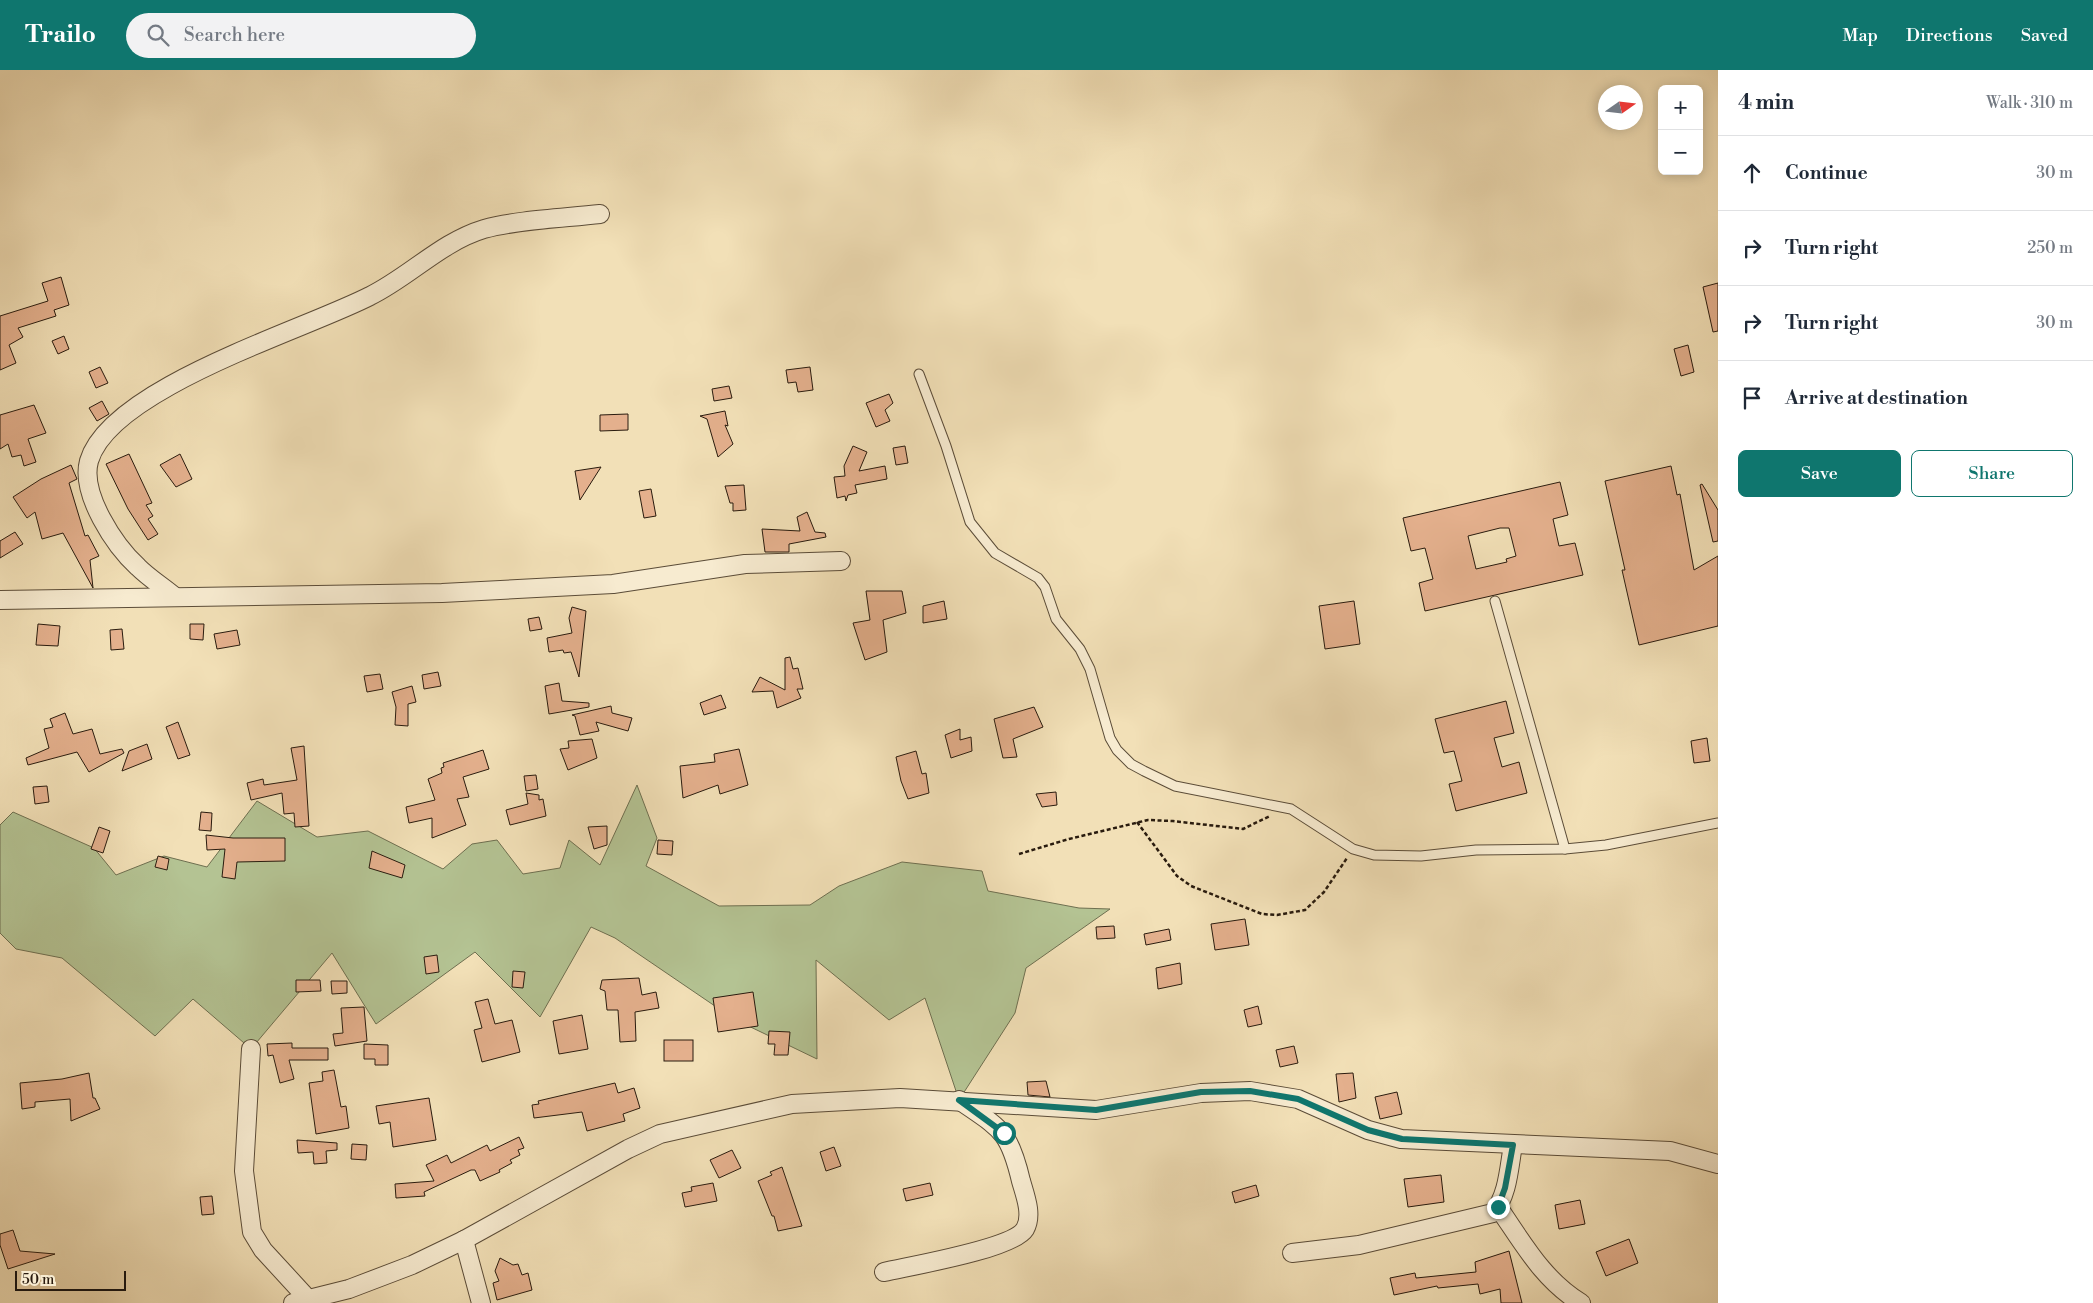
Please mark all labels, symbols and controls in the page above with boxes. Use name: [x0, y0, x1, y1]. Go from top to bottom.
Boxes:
search box: [126, 13, 476, 58]
text: Trailo: [25, 20, 96, 50]
icon: search: [144, 21, 172, 49]
text: Search here: [184, 23, 285, 47]
text: Map: [1842, 24, 1878, 47]
text: Directions: [1906, 24, 1993, 47]
text: Saved: [2021, 24, 2068, 47]
north arrow: [1598, 85, 1643, 130]
map controls: [1658, 85, 1703, 175]
button: +: [1658, 85, 1703, 130]
text: 4 min: [1738, 90, 1794, 116]
text: Walk · 310 m: [1986, 93, 2073, 113]
button: −: [1658, 130, 1703, 175]
icon: ahead: [1738, 159, 1766, 187]
text: Continue: [1785, 161, 1868, 185]
text: 30 m: [2036, 163, 2073, 183]
icon: right: [1738, 234, 1766, 262]
text: Turn right: [1785, 236, 1878, 260]
text: 250 m: [2027, 238, 2073, 258]
icon: right: [1738, 309, 1766, 337]
text: Turn right: [1785, 311, 1878, 335]
text: 30 m: [2036, 313, 2073, 333]
icon: arrive: [1738, 384, 1766, 412]
text: Arrive at destination: [1785, 386, 1968, 410]
button: Save: [1738, 450, 1901, 497]
button: Share: [1911, 450, 2073, 497]
route start: [993, 1122, 1016, 1145]
route end: [1487, 1196, 1510, 1219]
scale bar: [15, 1268, 126, 1291]
text: 50 m: [22, 1271, 54, 1289]

